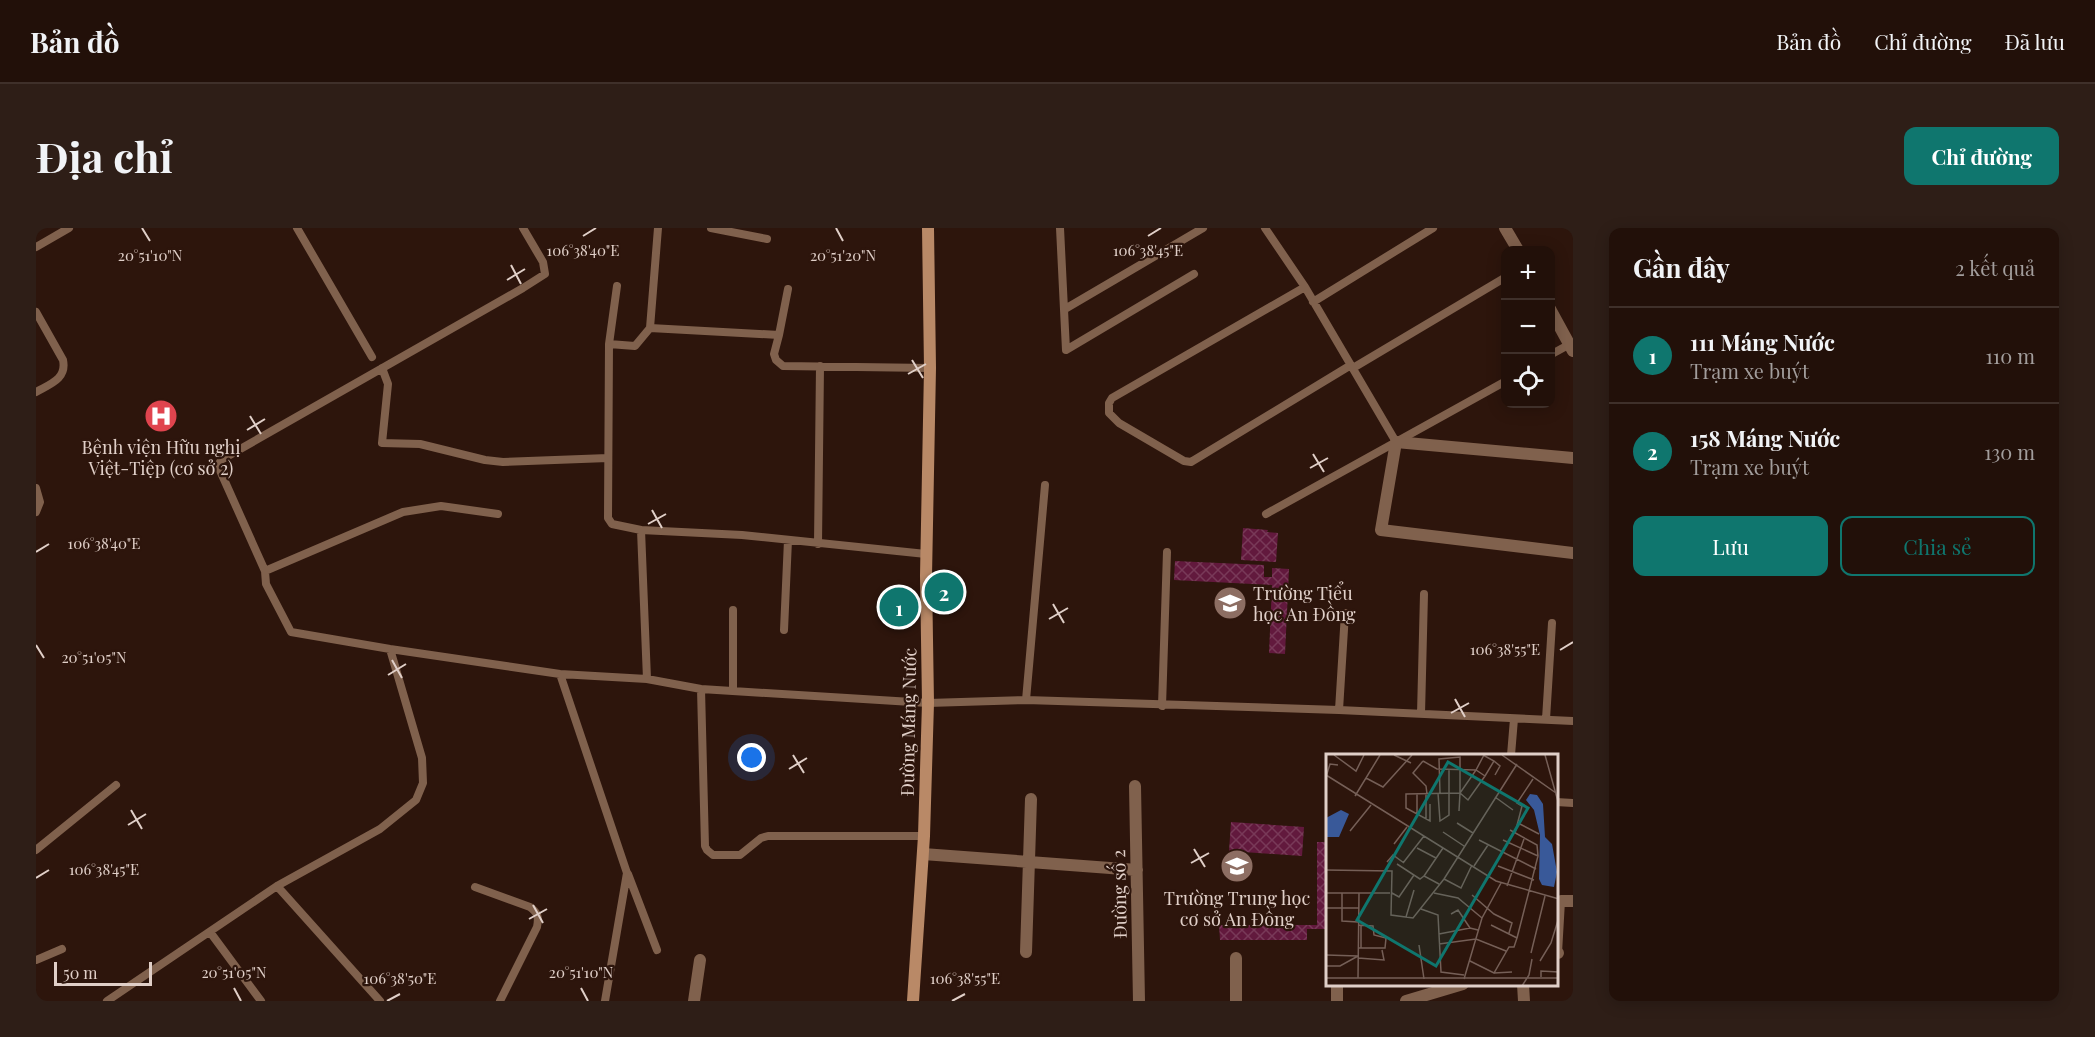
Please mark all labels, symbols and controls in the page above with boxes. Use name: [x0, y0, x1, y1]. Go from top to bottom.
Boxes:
text: Bản đồ: [30, 23, 120, 60]
text: Bản đồ: [1776, 27, 1841, 55]
text: Chỉ đường: [1874, 27, 1972, 55]
text: Đã lưu: [2005, 27, 2065, 55]
button: Chỉ đường: [1904, 127, 2059, 185]
text: Địa chỉ: [36, 128, 173, 184]
text: 106°38'40"E: [547, 240, 619, 260]
text: 106°38'45"E: [1113, 240, 1183, 260]
text: 20°51'10"N: [118, 245, 183, 265]
text: 20°51'20"N: [810, 245, 876, 265]
map controls: [1501, 246, 1555, 408]
button: +: [1501, 246, 1555, 300]
text: Gần đây: [1633, 250, 1730, 285]
text: 2 kết quả: [1955, 254, 2035, 281]
button: −: [1501, 300, 1555, 354]
text: 111 Máng Nước: [1690, 327, 1835, 357]
text: 1: [1649, 342, 1656, 369]
text: 110 m: [1985, 342, 2035, 369]
button: locate: [1501, 354, 1555, 408]
text: Trạm xe buýt: [1690, 357, 1809, 384]
hospital icon: Bệnh viện Hữu nghị Việt-Tiệp (cơ sở 2): [143, 398, 179, 434]
text: 158 Máng Nước: [1690, 423, 1840, 453]
place label: Bệnh viện Hữu nghị Việt-Tiệp (cơ sở 2): [82, 435, 240, 480]
text: 2: [1647, 438, 1658, 465]
text: 130 m: [1984, 438, 2035, 465]
text: Trạm xe buýt: [1690, 453, 1809, 480]
button: Lưu: [1633, 516, 1828, 576]
button: Chia sẻ: [1840, 516, 2035, 576]
text: 106°38'40"E: [68, 533, 140, 553]
pin: 2: [924, 570, 964, 614]
place label: Trường Tiểu học An Đồng: [1253, 581, 1356, 626]
pin: 1: [880, 584, 918, 629]
school or university icon: Trường Tiểu học An Đồng: [1212, 585, 1248, 621]
text: 106°38'55"E: [1470, 639, 1540, 659]
text: 20°51'05"N: [61, 647, 127, 667]
street label: Đường Máng Nước: [895, 647, 921, 796]
your location: [737, 743, 766, 772]
inset map: [1326, 754, 1558, 986]
school or university icon: Trường Trung học cơ sở An Đồng: [1219, 848, 1255, 884]
street label: Đường số 2: [1104, 849, 1132, 939]
text: 106°38'45"E: [69, 859, 139, 879]
place label: Trường Trung học cơ sở An Đồng: [1164, 886, 1310, 931]
scale bar: [54, 959, 152, 986]
text: 50 m: [63, 962, 97, 983]
text: 20°51'05"N: [201, 962, 267, 982]
text: 20°51'10"N: [549, 962, 614, 982]
text: 106°38'50"E: [364, 968, 436, 988]
text: 106°38'55"E: [930, 968, 1000, 988]

